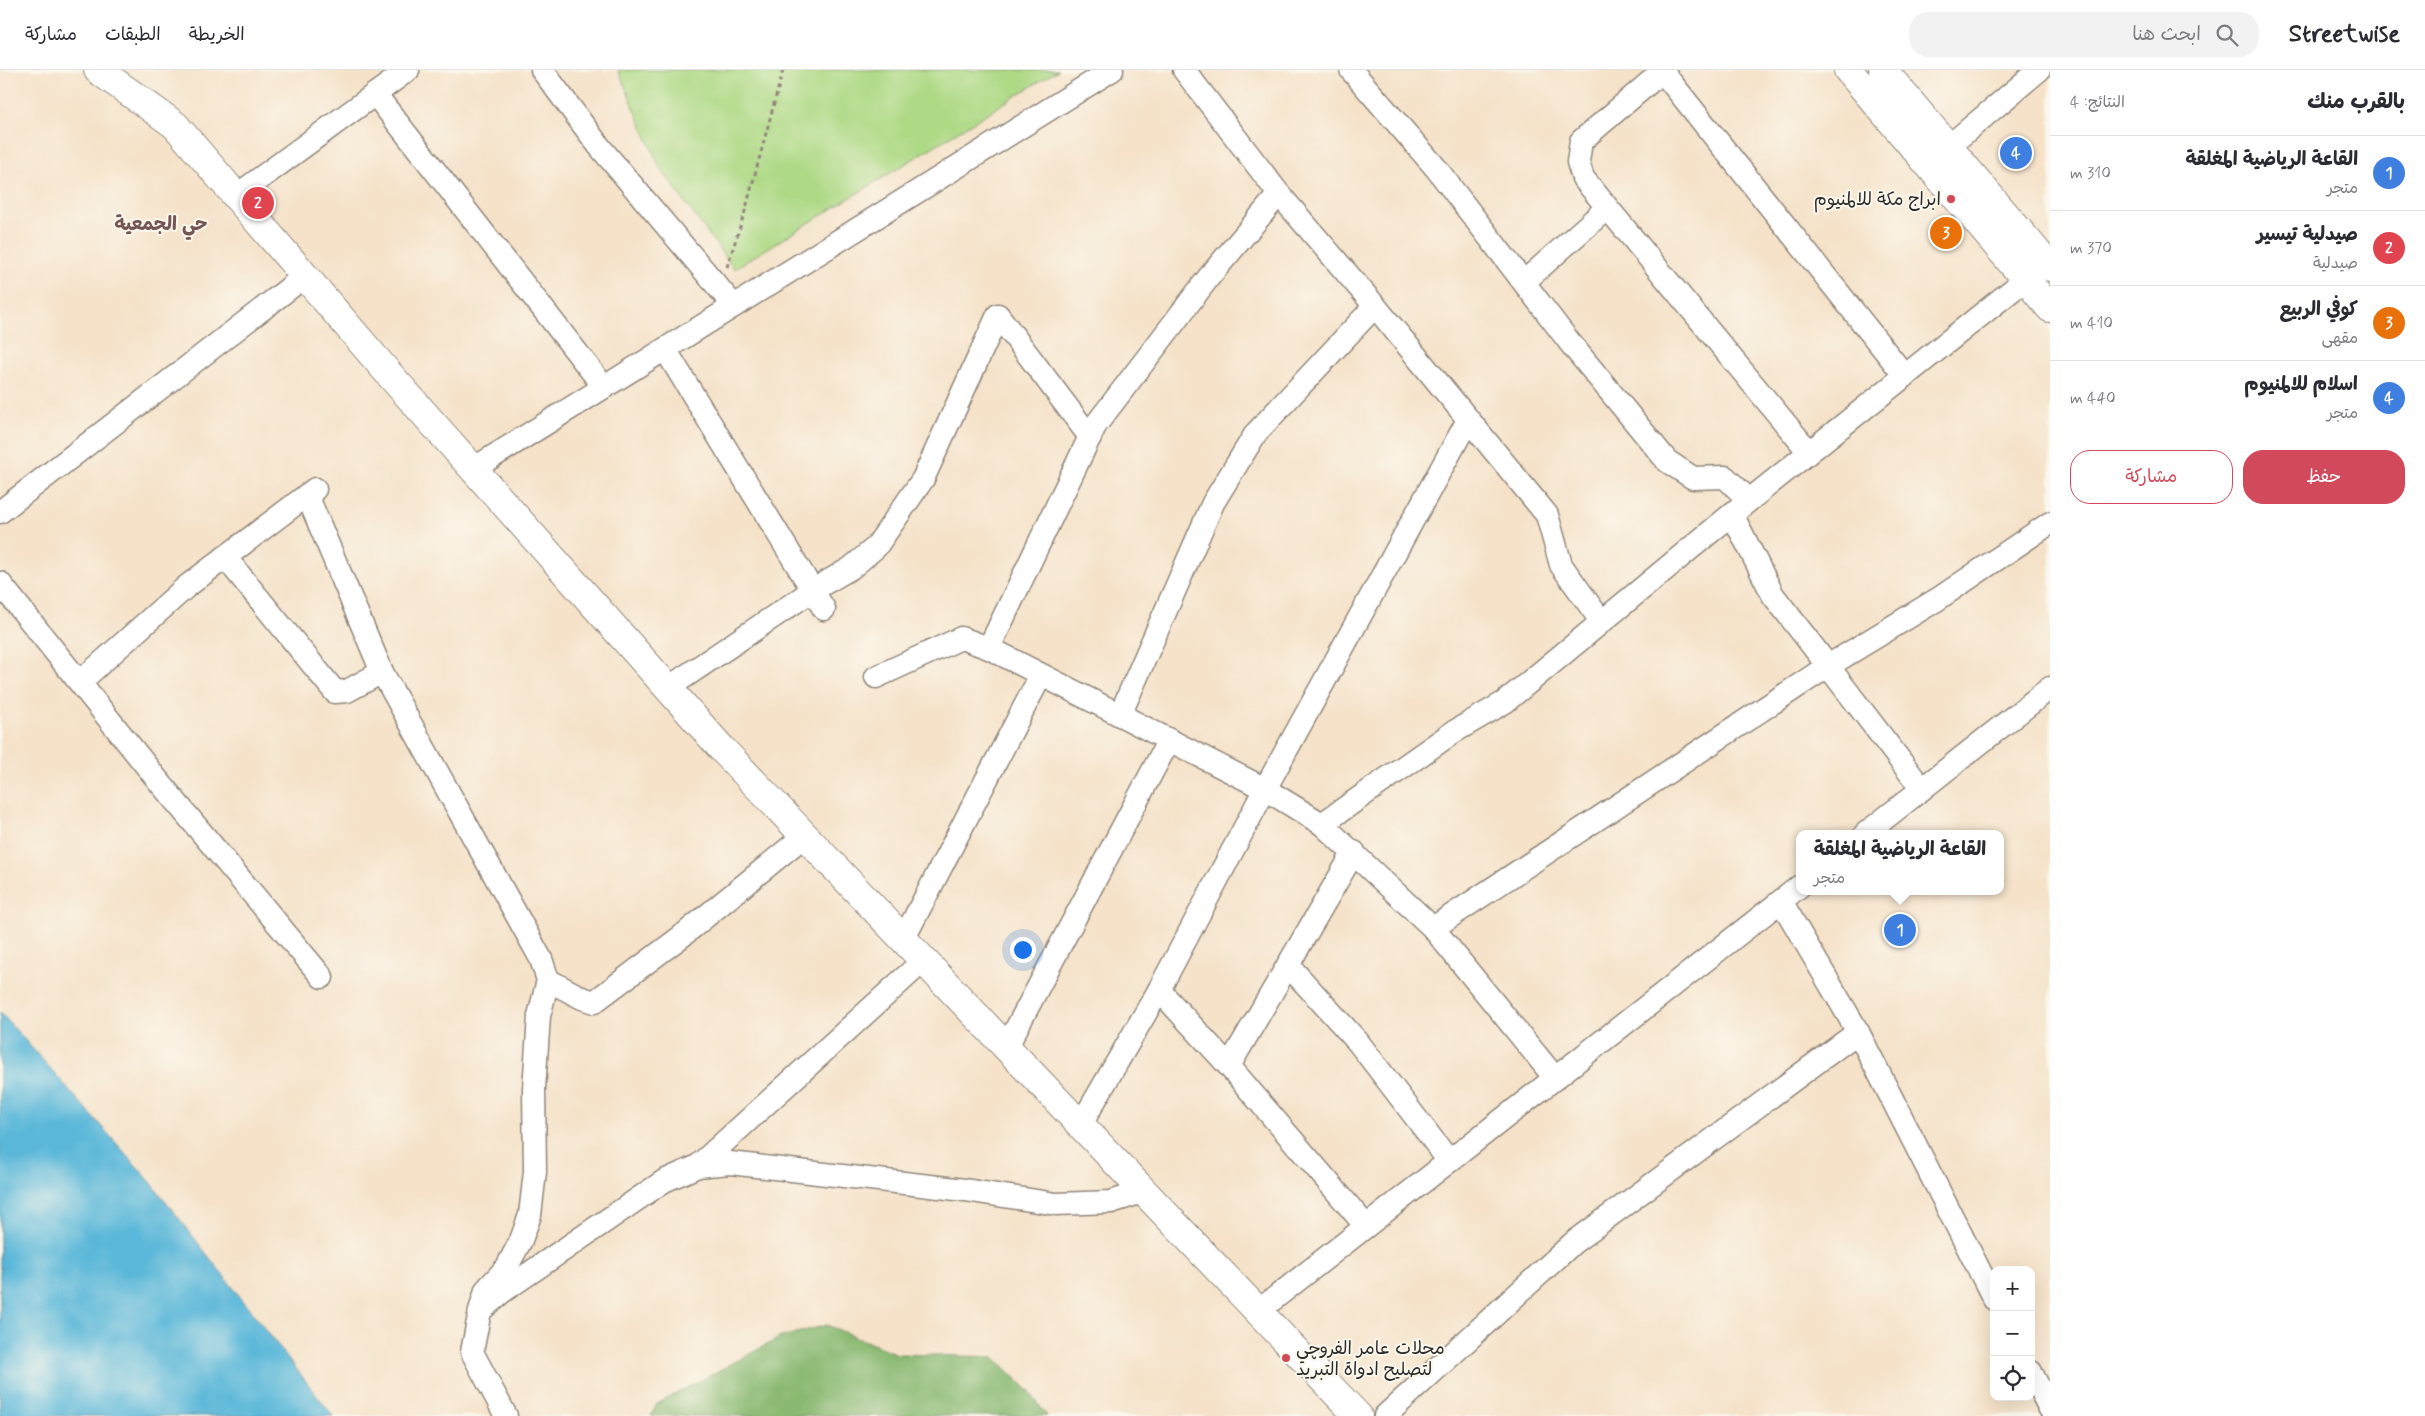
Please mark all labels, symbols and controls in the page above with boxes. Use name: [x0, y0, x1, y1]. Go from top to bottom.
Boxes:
search box: [1909, 12, 2259, 57]
text: Streetwise: [2289, 19, 2400, 50]
icon: search: [2213, 21, 2241, 49]
text: ابحث هنا: [2132, 22, 2201, 47]
text: مشاركة: [25, 23, 77, 47]
text: الطبقات: [105, 23, 161, 47]
text: الخريطة: [189, 23, 245, 47]
text: بالقرب منك: [2307, 88, 2405, 116]
text: النتائج: 4: [2070, 92, 2125, 113]
pin: 4: [2000, 134, 2032, 172]
text: القاعة الرياضية المغلقة: [2186, 147, 2358, 172]
text: 310 m: [2070, 163, 2111, 184]
text: 1: [2385, 163, 2393, 184]
text: متجر: [2327, 178, 2358, 199]
pin: 2: [242, 184, 274, 222]
place label: ابراج مكة للالمنيوم: [1814, 188, 1941, 213]
marker: ابراج مكة للالمنيوم: [1945, 193, 1957, 205]
district label: حي الجمعية: [114, 212, 208, 240]
pin: 3: [1930, 214, 1962, 252]
text: صيدلية تيسير: [2256, 222, 2358, 247]
text: 370 m: [2070, 238, 2112, 259]
text: 2: [2385, 238, 2393, 259]
text: صيدلية: [2313, 253, 2358, 274]
text: كوفي الربيع: [2279, 297, 2358, 322]
text: 410 m: [2070, 313, 2113, 334]
text: 3: [2385, 313, 2393, 334]
text: مقهى: [2321, 328, 2358, 349]
text: اسلام للالمنيوم: [2244, 372, 2358, 397]
text: 440 m: [2070, 388, 2116, 409]
text: 4: [2384, 388, 2394, 409]
text: متجر: [2327, 403, 2358, 424]
button: مشاركة: [2070, 450, 2233, 504]
button: حفظ: [2243, 450, 2405, 504]
popup: [1796, 830, 2004, 895]
text: القاعة الرياضية المغلقة: [1814, 837, 1986, 862]
text: متجر: [1814, 868, 1845, 889]
pin: 1: [1884, 911, 1916, 949]
your location: [1010, 937, 1036, 963]
map controls: [1990, 1266, 2035, 1401]
button: +: [1990, 1266, 2035, 1311]
button: −: [1990, 1311, 2035, 1356]
place label: محلات عامر الفروچي لتصليح ادواة التبريد: [1296, 1337, 1445, 1382]
marker: محلات عامر الفروچي لتصليح ادواة التبريد: [1280, 1352, 1292, 1364]
button: locate: [1990, 1356, 2035, 1401]

